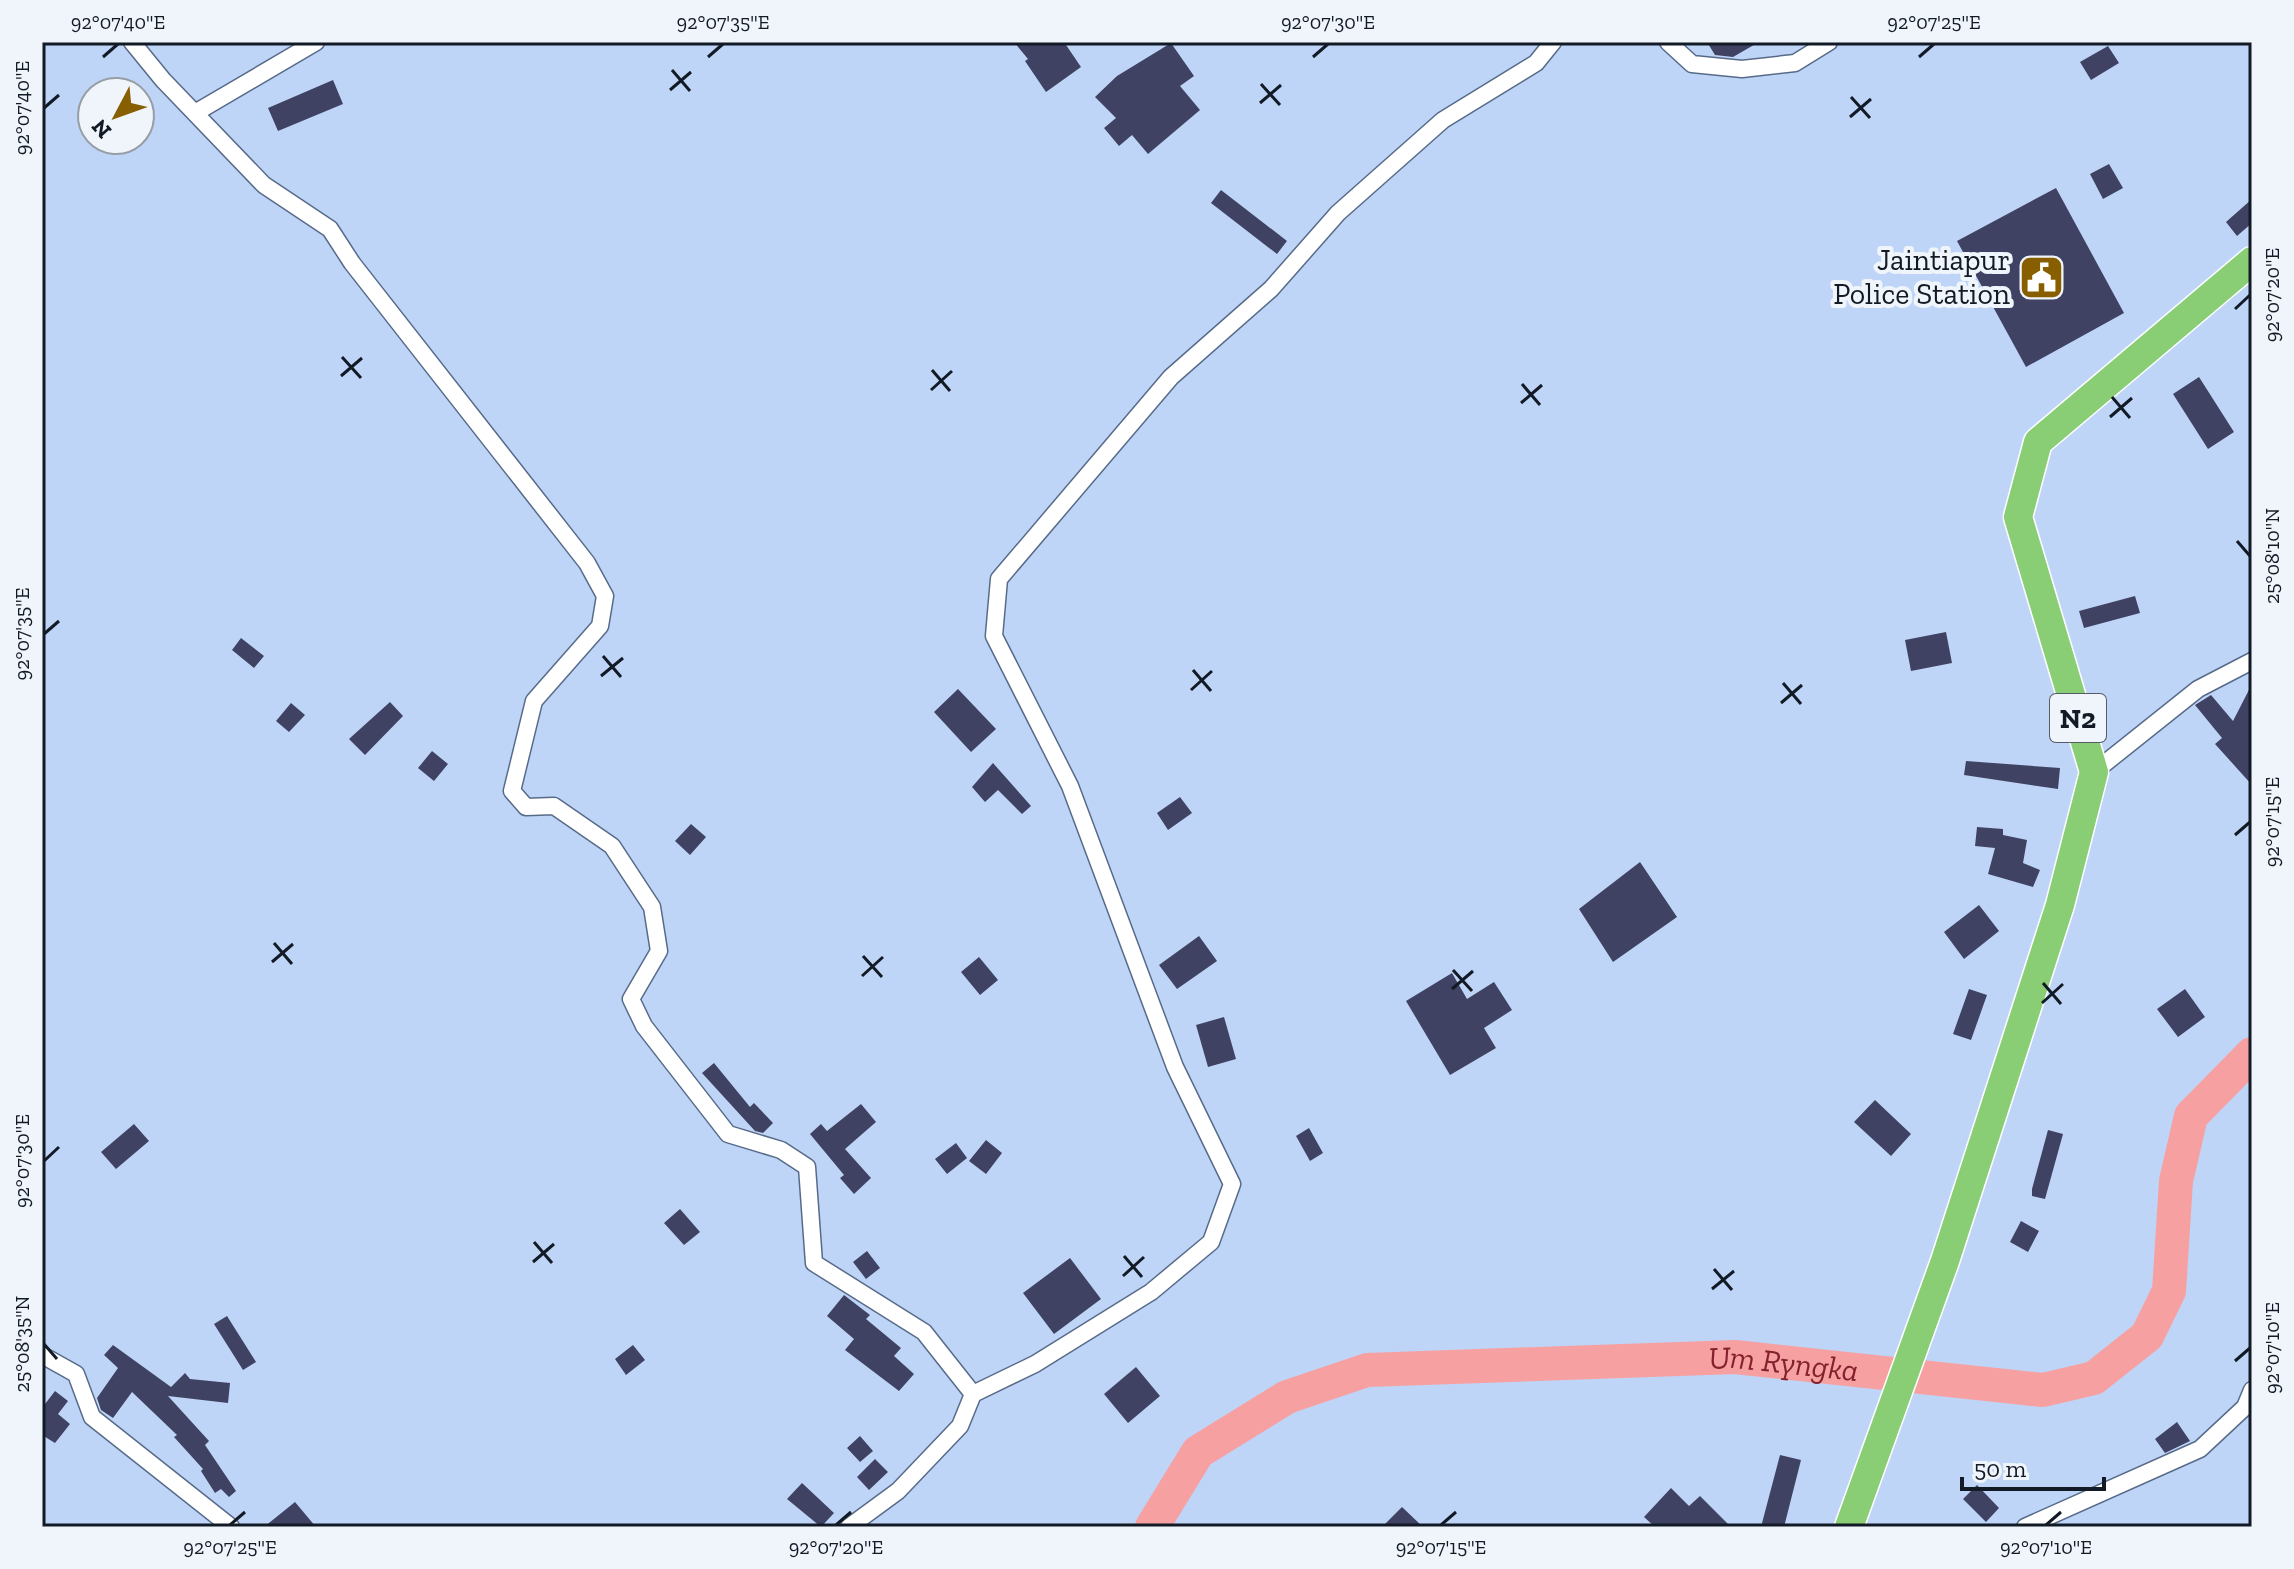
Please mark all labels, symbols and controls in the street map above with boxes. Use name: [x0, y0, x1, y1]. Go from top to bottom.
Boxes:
text: 92°07'40"E: [71, 10, 165, 34]
text: 92°07'35"E: [677, 10, 769, 34]
text: 92°07'30"E: [1281, 10, 1375, 34]
text: 92°07'25"E: [1887, 10, 1981, 34]
text: 92°07'40"E: [10, 61, 34, 155]
north arrow: [76, 76, 156, 156]
text: N: [85, 113, 117, 144]
place label: Jaintiapur Police Station: [1833, 242, 2010, 312]
text: 92°07'20"E: [2260, 248, 2284, 342]
public building icon: Jaintiapur Police Station: [2017, 253, 2065, 301]
text: 25°08'10"N: [2260, 508, 2284, 604]
text: 92°07'35"E: [10, 588, 34, 680]
road number: N2: [2050, 694, 2106, 742]
text: 92°07'15"E: [2260, 777, 2284, 867]
text: 92°07'30"E: [10, 1114, 34, 1208]
text: 25°08'35"N: [10, 1295, 34, 1392]
text: 92°07'10"E: [2260, 1302, 2284, 1394]
water label: Um Ryngka: [1708, 1338, 1860, 1389]
scale bar: [1962, 1441, 2104, 1491]
text: 50 m: [1974, 1454, 2027, 1483]
text: 92°07'25"E: [183, 1535, 277, 1559]
text: 92°07'20"E: [789, 1535, 883, 1559]
text: 92°07'15"E: [1396, 1535, 1486, 1559]
text: 92°07'10"E: [2000, 1535, 2092, 1559]

